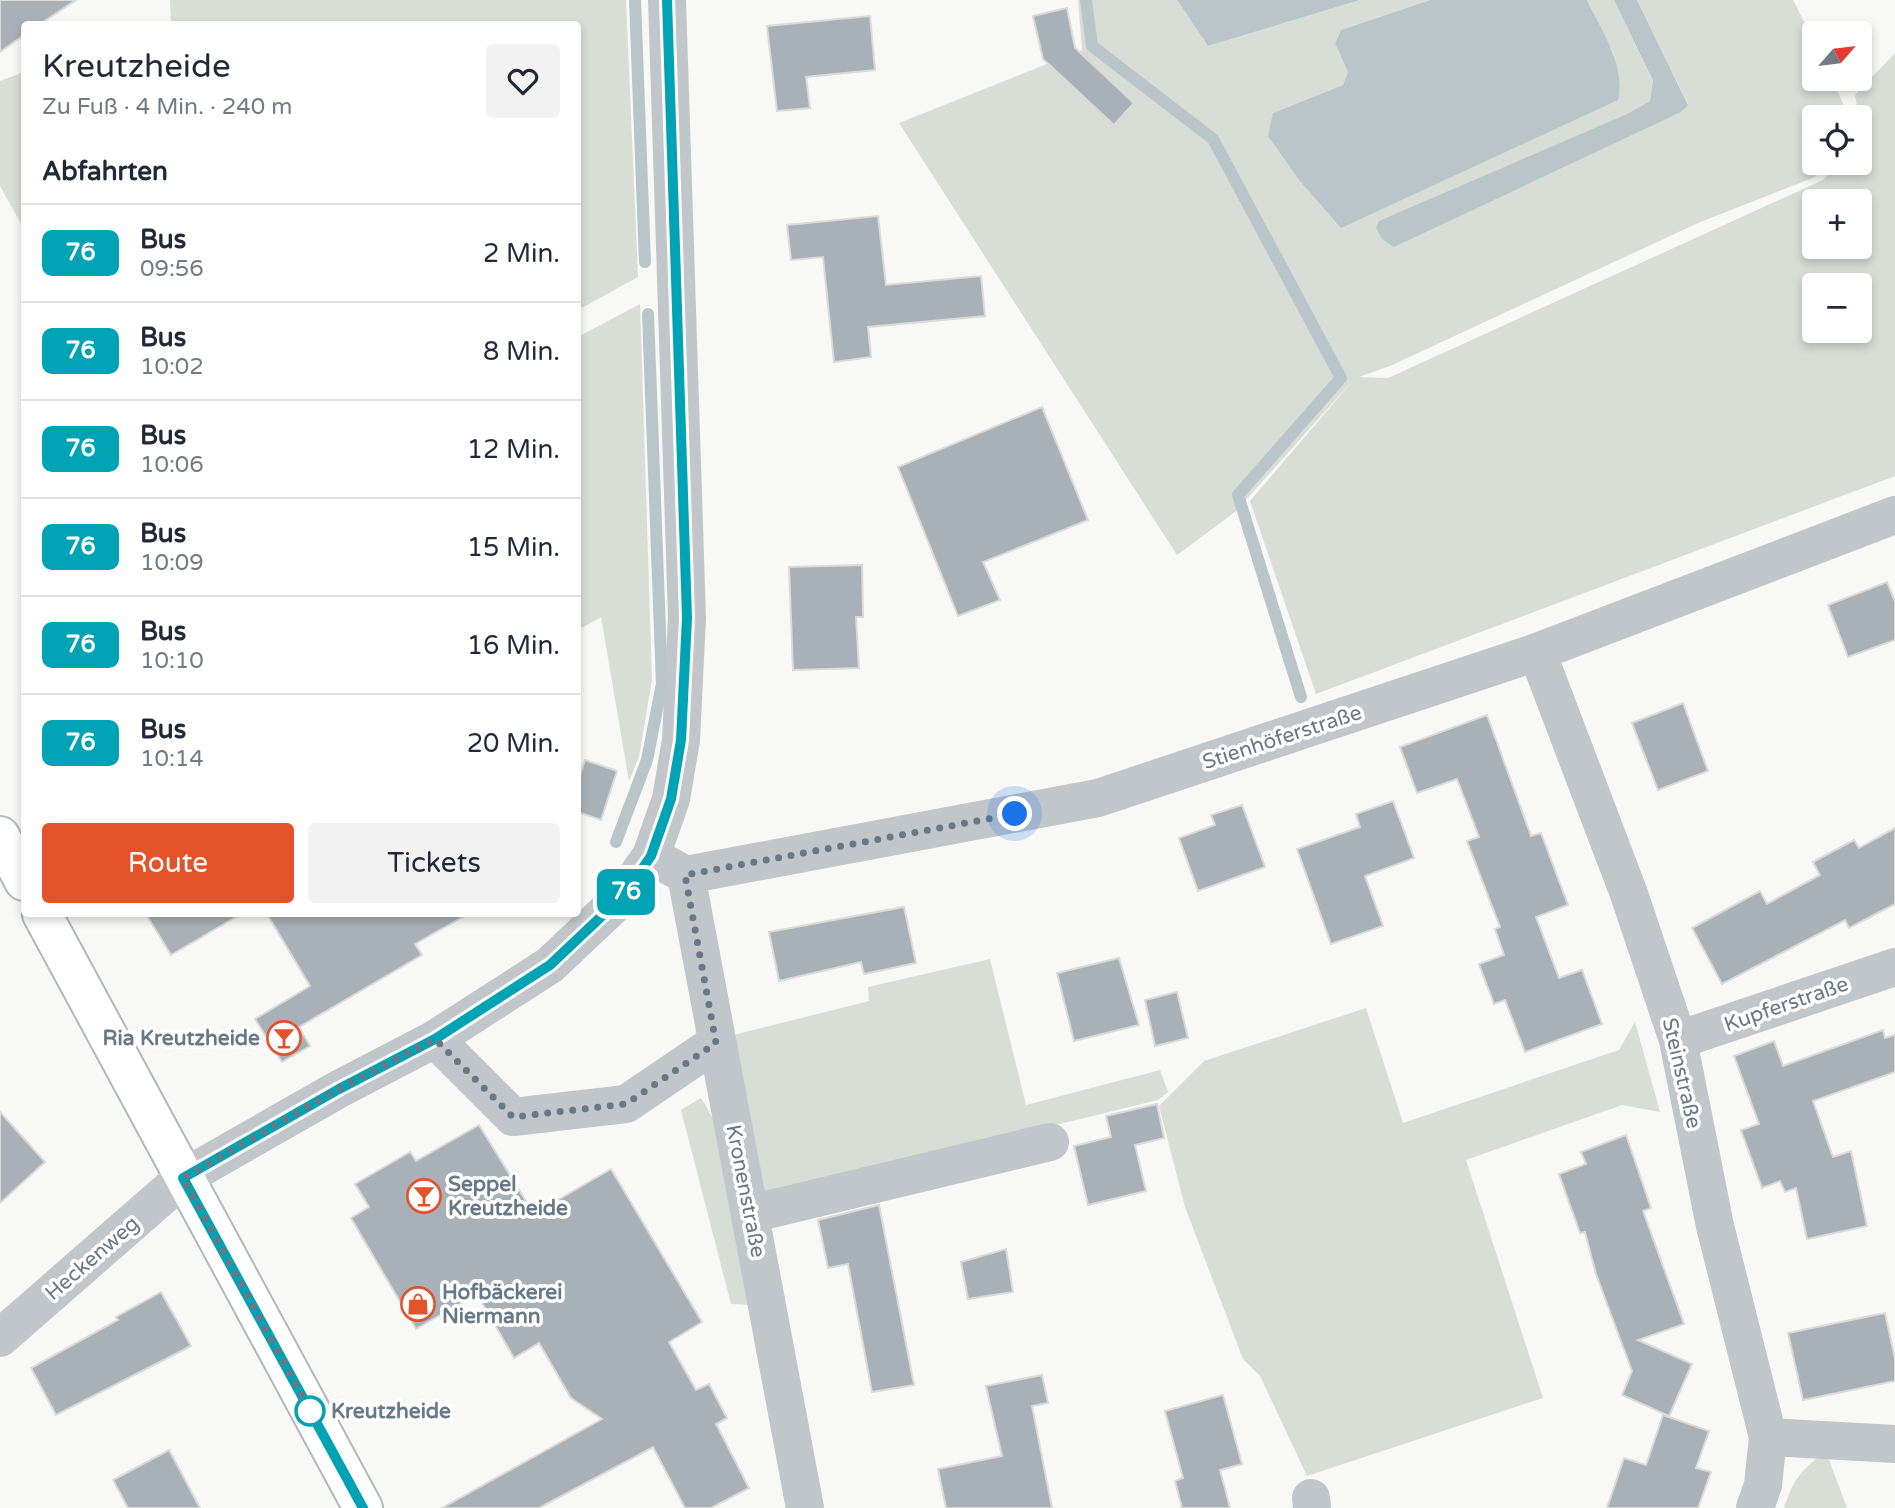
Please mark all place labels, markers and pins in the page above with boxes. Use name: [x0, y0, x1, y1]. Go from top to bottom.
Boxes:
bar icon: Ria Kreutzheide: [265, 1019, 303, 1057]
place label: Ria Kreutzheide: [103, 1026, 260, 1051]
place label: Seppel Kreutzheide: [448, 1172, 568, 1221]
bar icon: Seppel Kreutzheide: [405, 1177, 443, 1215]
place label: Hofbäckerei Niermann: [442, 1280, 562, 1329]
shop icon: Hofbäckerei Niermann: [399, 1285, 437, 1323]
marker: Kreutzheide: [295, 1396, 325, 1426]
place label: Kreutzheide: [331, 1399, 451, 1424]

